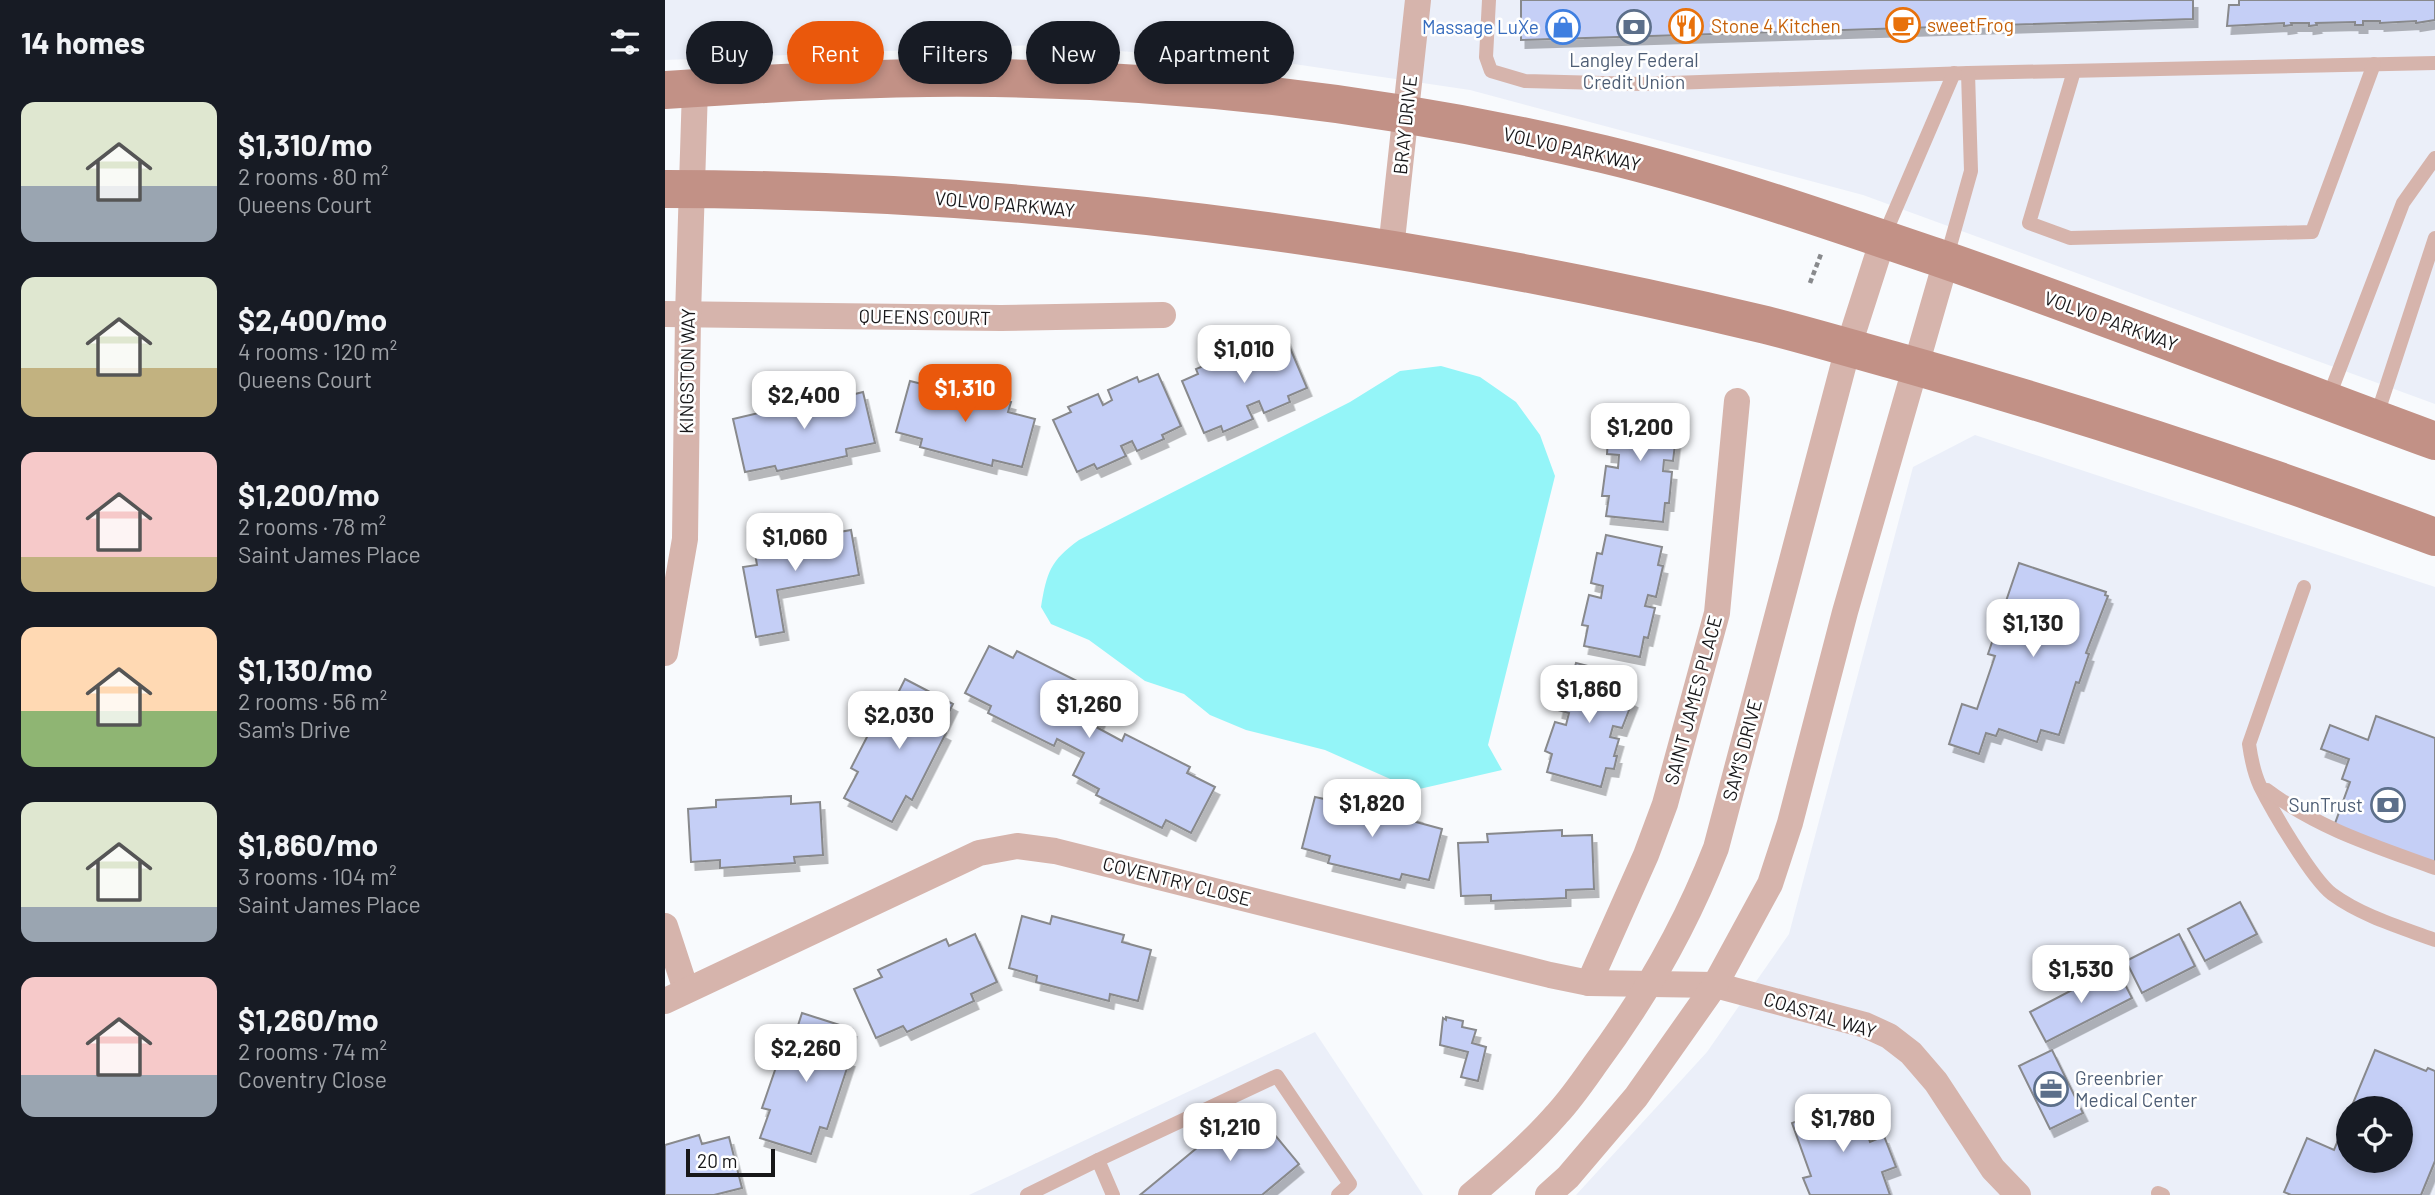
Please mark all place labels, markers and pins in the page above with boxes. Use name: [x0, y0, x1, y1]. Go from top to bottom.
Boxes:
cafe icon: sweetFrog: [1884, 6, 1922, 44]
restaurant icon: Stone 4 Kitchen: [1667, 7, 1705, 45]
shop icon: Massage LuXe: [1544, 8, 1582, 46]
bank icon: Langley Federal Credit Union: [1615, 8, 1653, 46]
place label: sweetFrog: [1927, 13, 2014, 36]
place label: Stone 4 Kitchen: [1711, 14, 1841, 37]
place label: Massage LuXe: [1422, 15, 1539, 38]
place label: Langley Federal Credit Union: [1569, 48, 1699, 93]
pin: $1,010: [1187, 326, 1301, 385]
pin: $1,310: [908, 364, 1022, 424]
pin: $2,400: [747, 372, 861, 431]
pin: $1,200: [1583, 404, 1697, 463]
pin: $1,060: [738, 514, 852, 573]
pin: $1,130: [1976, 600, 2090, 659]
pin: $1,860: [1532, 666, 1646, 725]
pin: $1,260: [1032, 680, 1146, 740]
pin: $2,030: [842, 692, 956, 751]
pin: $1,820: [1315, 780, 1429, 839]
bank icon: SunTrust: [2369, 786, 2407, 824]
place label: SunTrust: [2289, 793, 2363, 816]
pin: $1,530: [2024, 946, 2138, 1005]
pin: $2,260: [749, 1024, 863, 1084]
place label: Greenbrier Medical Center: [2075, 1066, 2197, 1111]
office icon: Greenbrier Medical Center: [2032, 1070, 2070, 1108]
pin: $1,780: [1786, 1094, 1900, 1154]
pin: $1,210: [1173, 1104, 1287, 1163]

